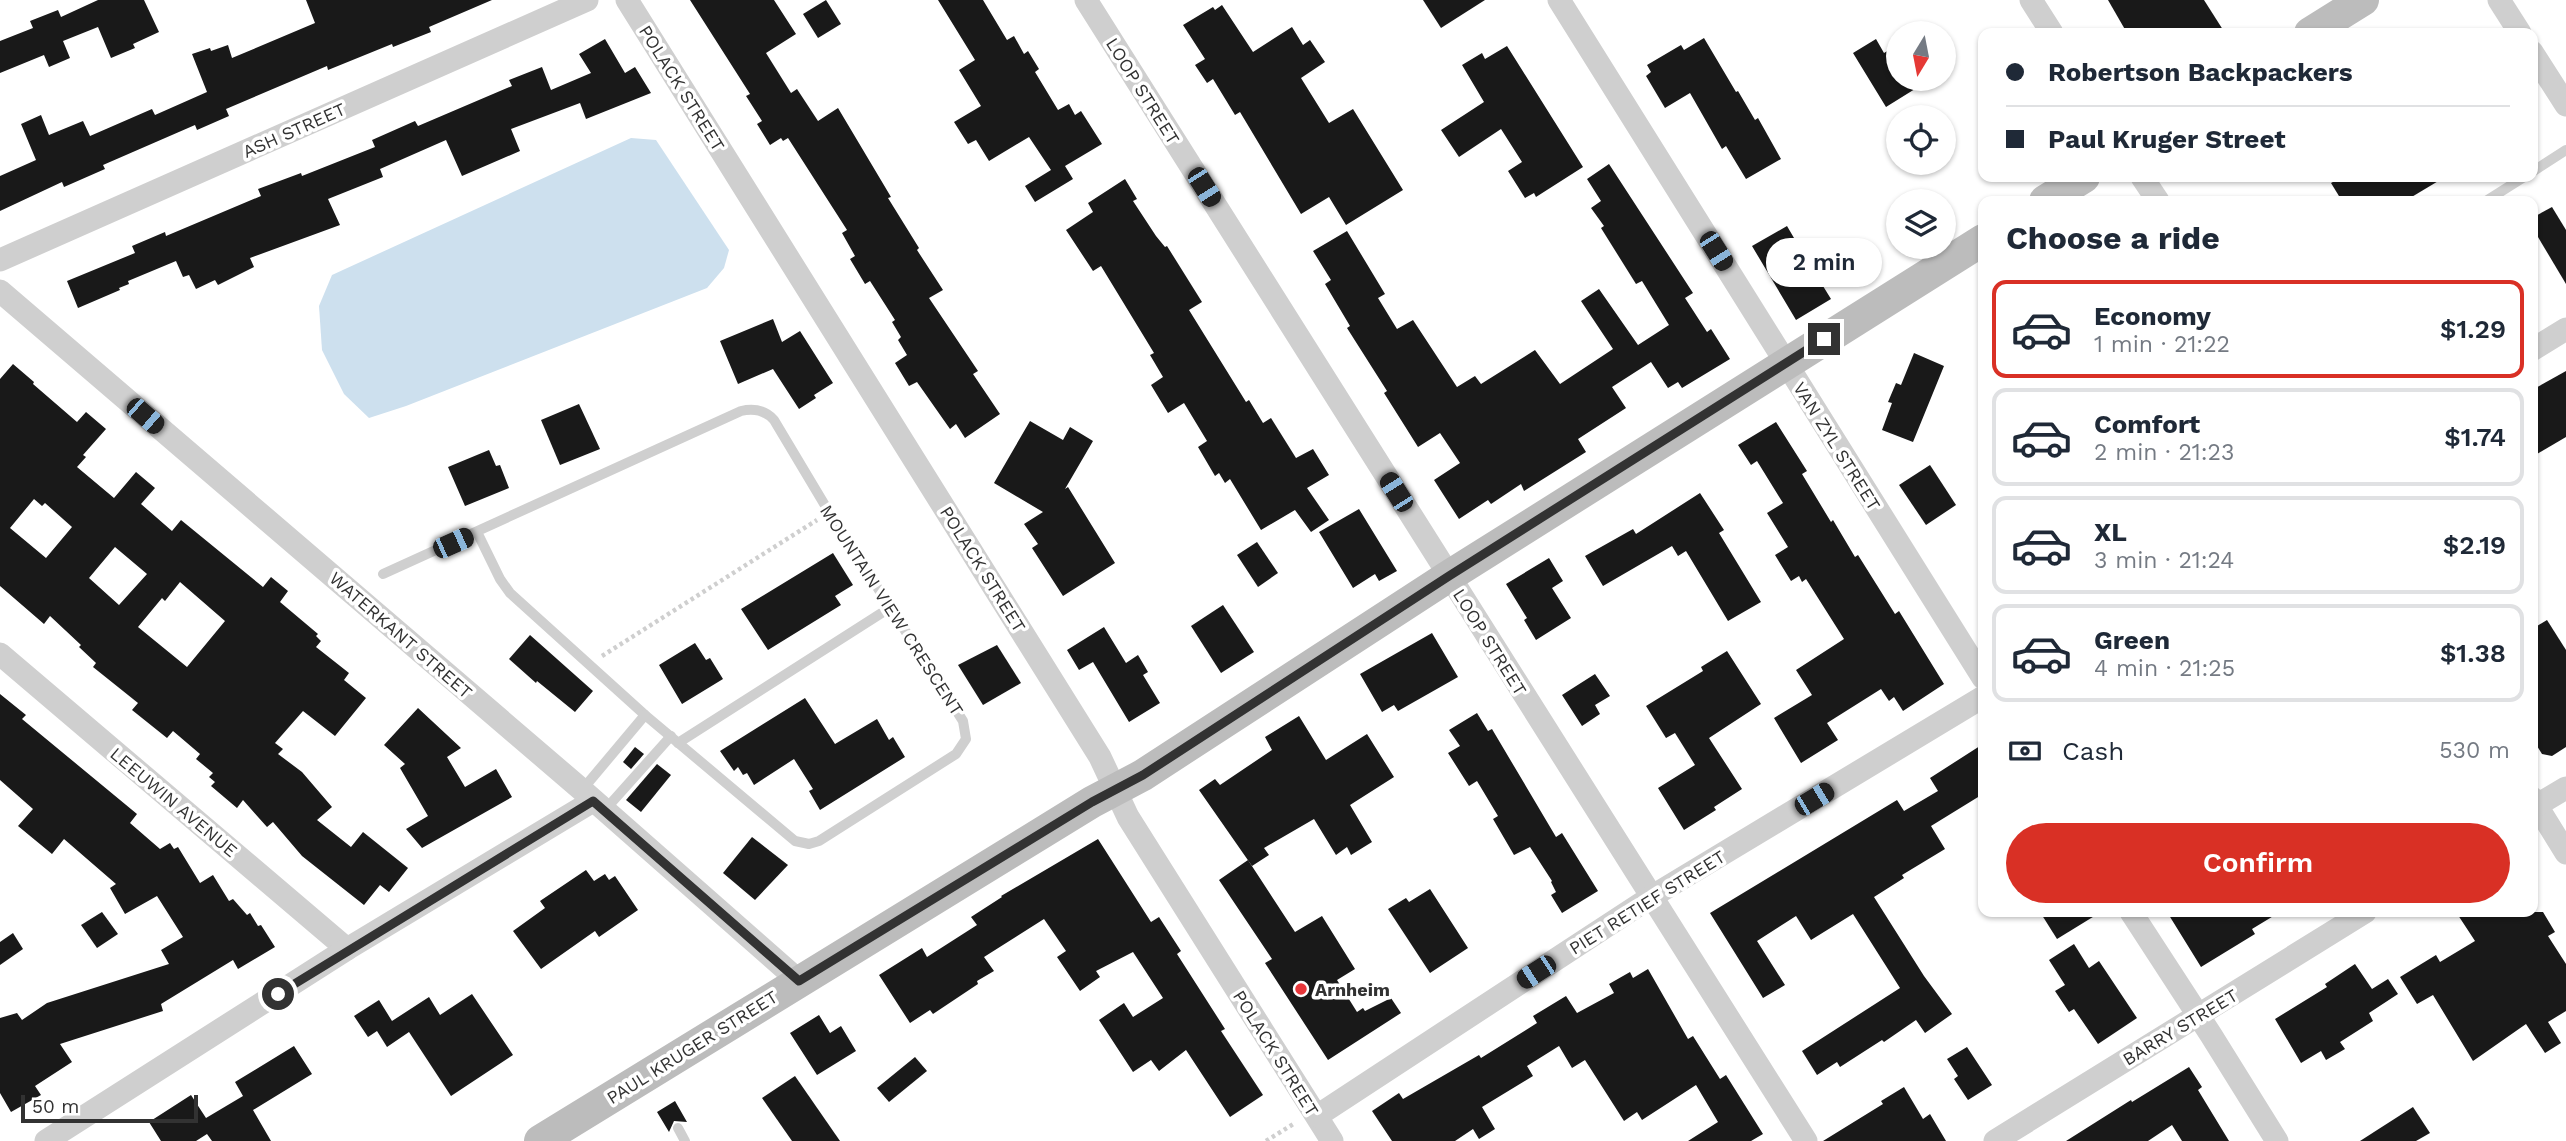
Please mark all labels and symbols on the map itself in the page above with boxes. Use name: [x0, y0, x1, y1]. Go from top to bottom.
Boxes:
street label: POLACK STREET: [635, 21, 729, 155]
north arrow: [1886, 21, 1956, 91]
street label: LOOP STREET: [1102, 34, 1184, 148]
street label: ASH STREET: [239, 98, 349, 162]
car: [1184, 164, 1225, 210]
car: [1696, 228, 1737, 274]
callout: 2 min: [1766, 238, 1882, 286]
route end: [1808, 323, 1840, 355]
street label: VAN ZYL STREET: [1789, 378, 1885, 514]
car: [123, 394, 168, 438]
car: [1376, 469, 1417, 515]
street label: MOUNTAIN VIEW CRESCENT: [816, 501, 968, 719]
street label: POLACK STREET: [936, 502, 1030, 636]
car: [430, 525, 477, 561]
street label: WATERKANT STREET: [325, 567, 477, 703]
street label: LOOP STREET: [1449, 585, 1531, 699]
street label: LEEUWIN AVENUE: [106, 743, 242, 861]
car: [1791, 779, 1838, 819]
street label: PIET RETIEF STREET: [1565, 845, 1729, 959]
car: [1513, 952, 1560, 992]
route start: [262, 978, 294, 1010]
place label: Arnheim: [1315, 979, 1390, 1000]
marker: Arnheim: [1293, 981, 1309, 997]
street label: BARRY STREET: [2119, 984, 2241, 1070]
street label: PAUL KRUGER STREET: [603, 986, 781, 1108]
street label: POLACK STREET: [1229, 986, 1323, 1120]
scale bar: [21, 1092, 198, 1124]

